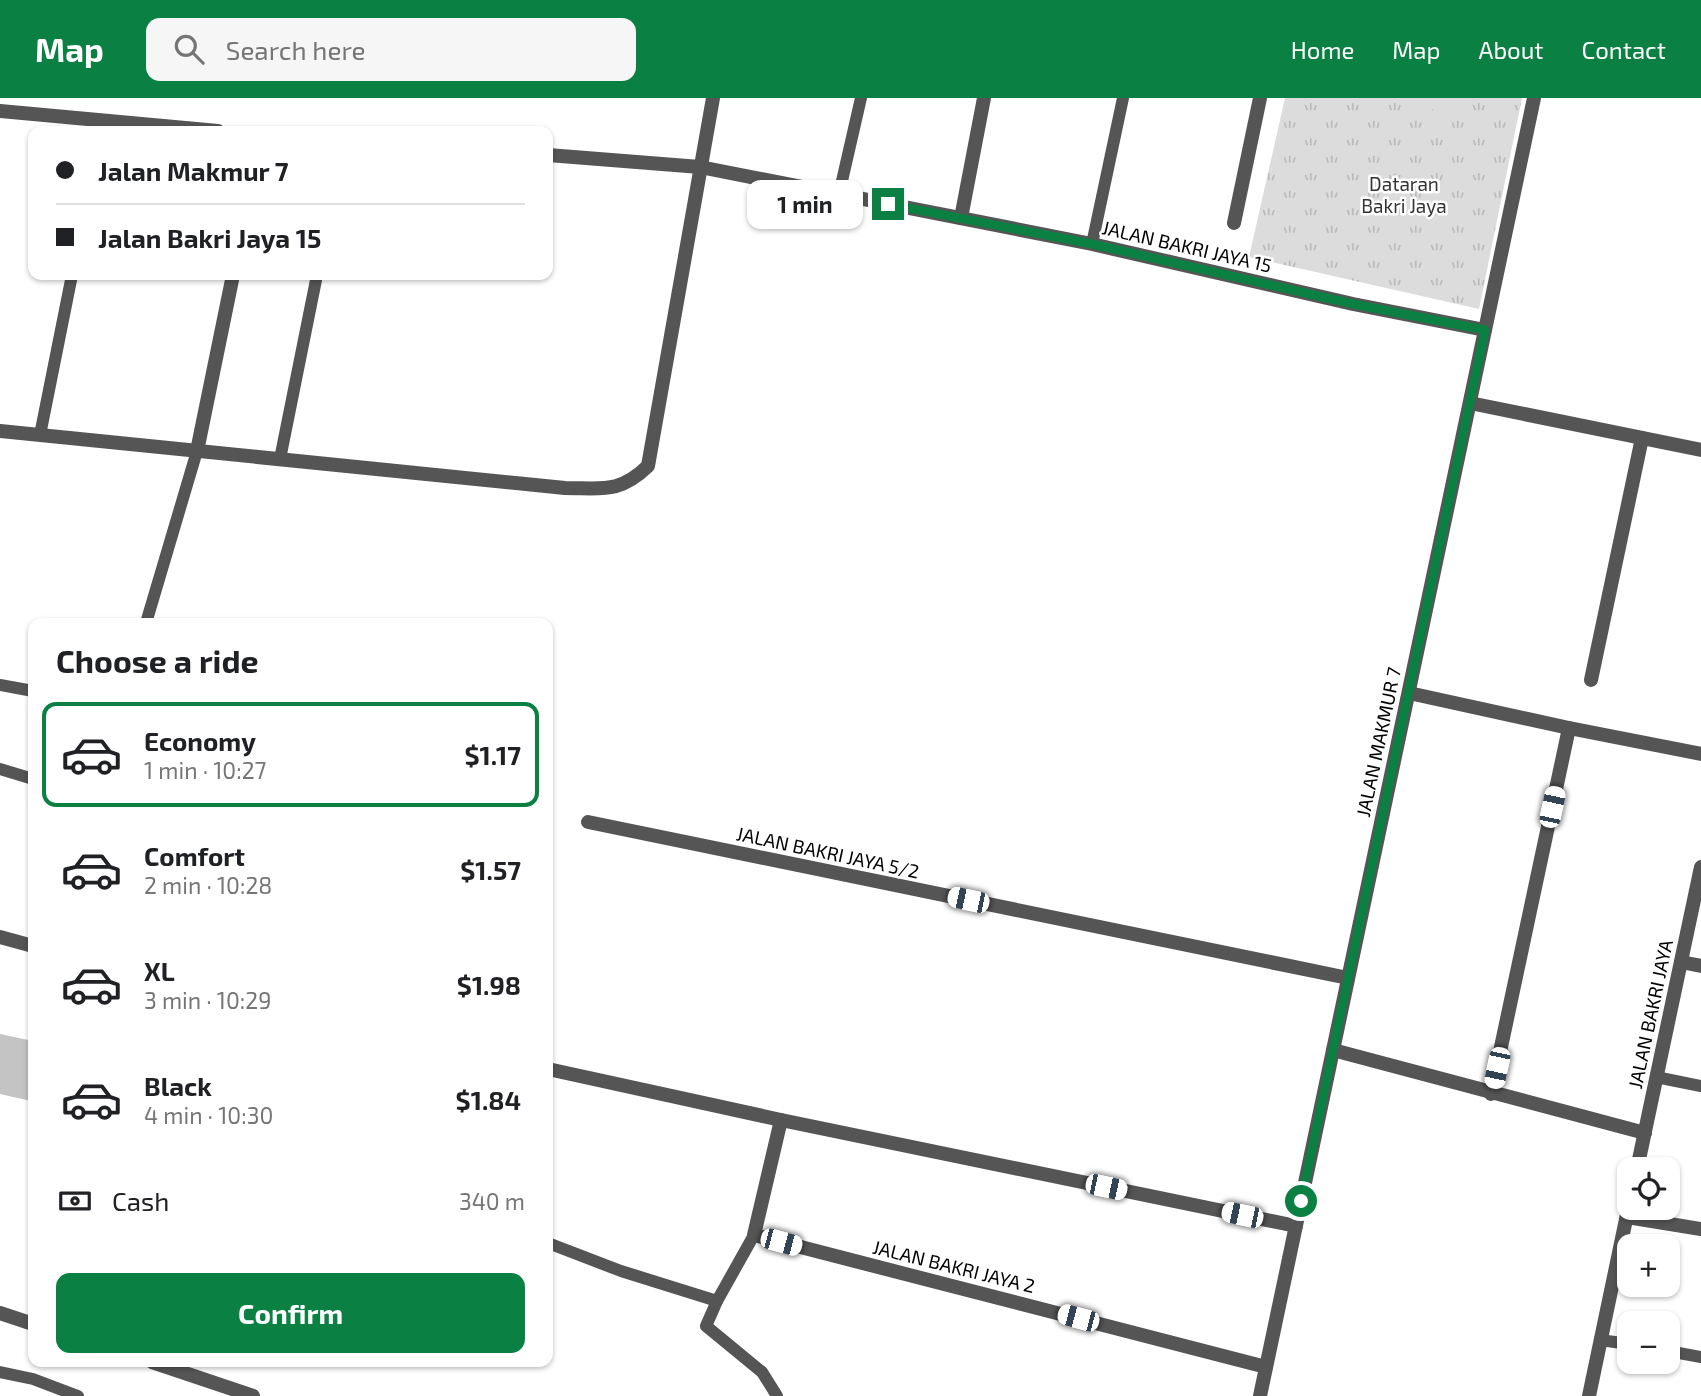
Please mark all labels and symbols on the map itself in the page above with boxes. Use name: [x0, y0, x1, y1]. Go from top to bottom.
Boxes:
park label: Dataran Bakri Jaya: [1361, 172, 1447, 217]
callout: 1 min: [748, 180, 864, 228]
route end: [872, 188, 904, 220]
street label: JALAN BAKRI JAYA 15: [1100, 215, 1274, 277]
street label: JALAN MAKMUR 7: [1351, 665, 1405, 819]
car: [1538, 784, 1567, 830]
street label: JALAN BAKRI JAYA 5/2: [735, 821, 921, 883]
car: [946, 885, 991, 915]
street label: JALAN BAKRI JAYA: [1623, 937, 1677, 1091]
car: [1483, 1045, 1512, 1091]
car: [1084, 1172, 1129, 1202]
route start: [1285, 1185, 1317, 1217]
car: [1220, 1200, 1265, 1230]
car: [758, 1226, 805, 1258]
street label: JALAN BAKRI JAYA 2: [871, 1235, 1037, 1297]
car: [1055, 1302, 1102, 1334]

